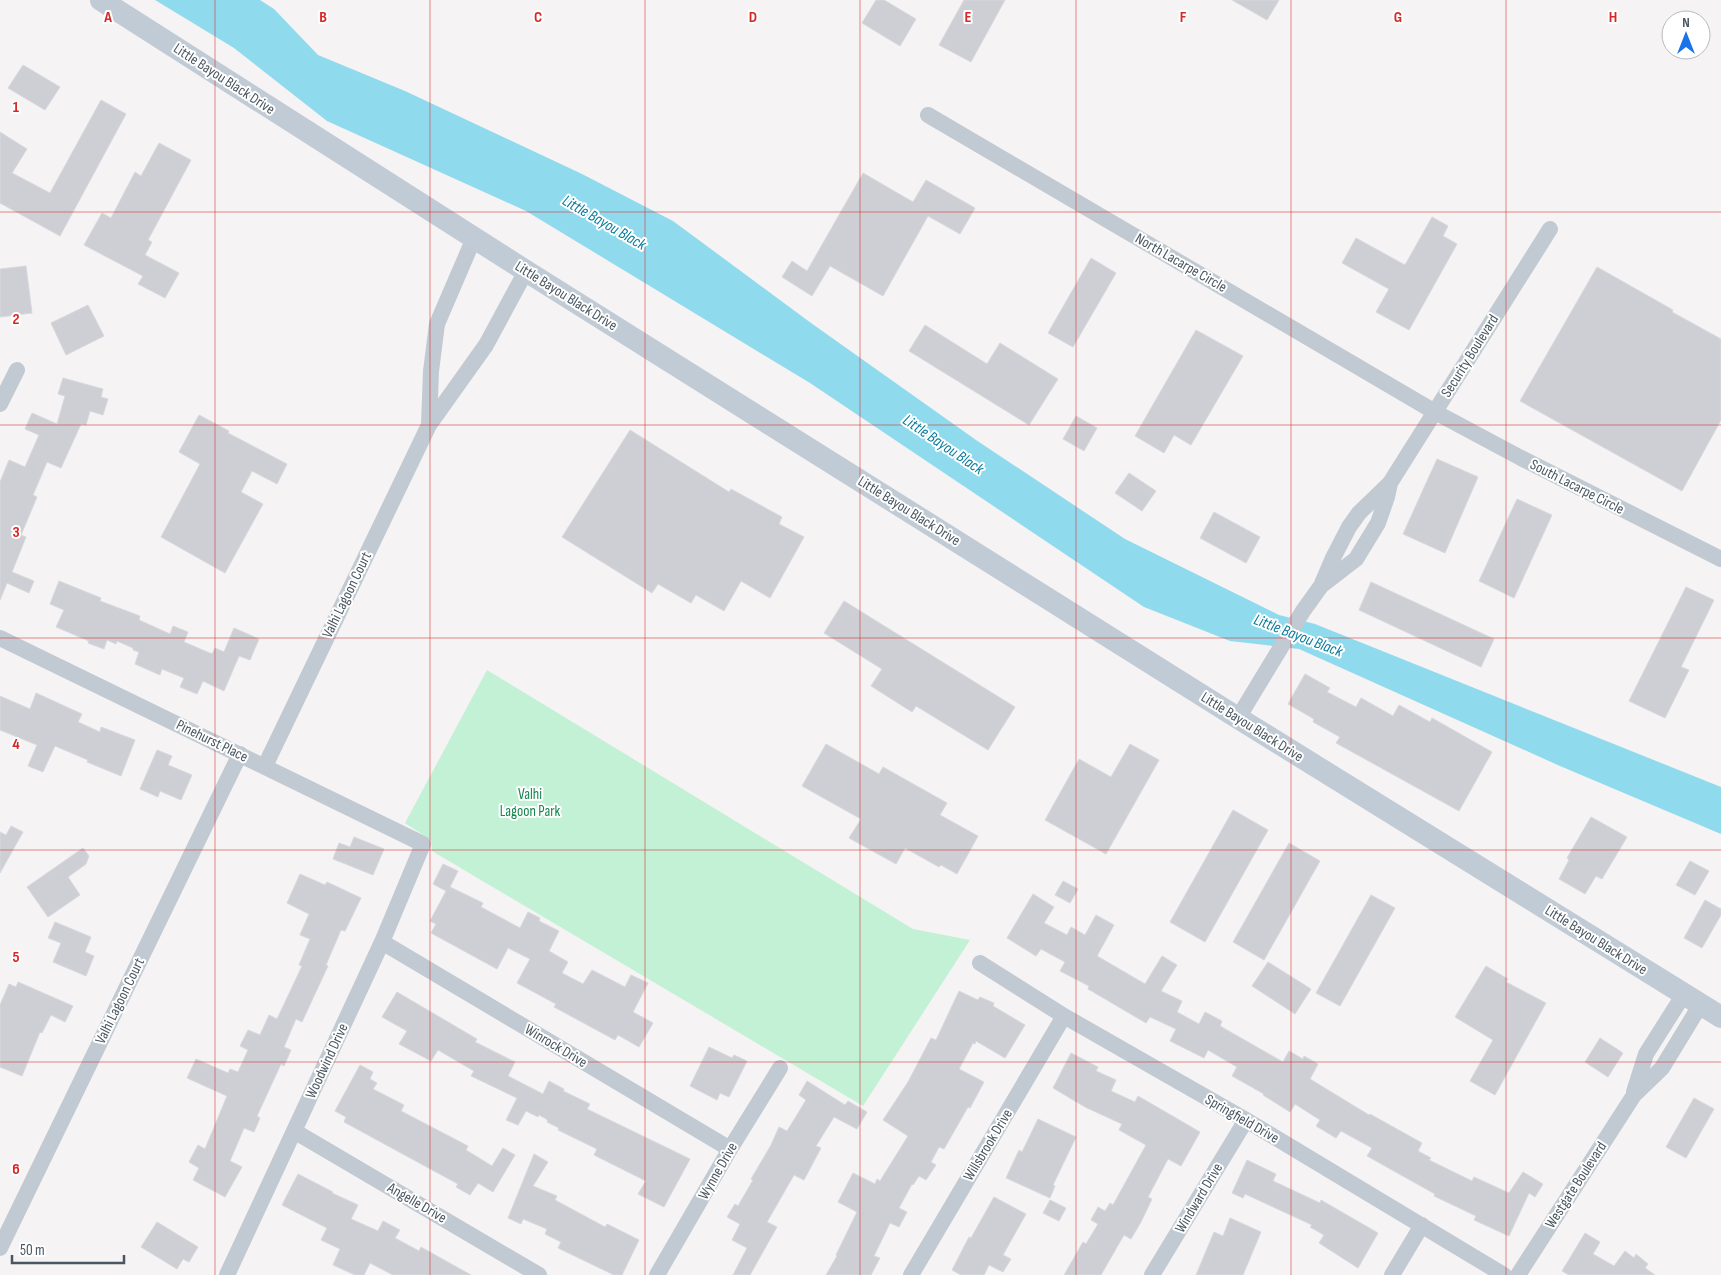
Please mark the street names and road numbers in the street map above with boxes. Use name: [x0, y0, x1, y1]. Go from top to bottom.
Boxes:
street label: Little Bayou Black Drive: [170, 39, 278, 119]
street label: North Lacarpe Circle: [1132, 229, 1230, 297]
street label: Little Bayou Black Drive: [511, 257, 621, 335]
street label: Security Boulevard: [1437, 311, 1503, 401]
street label: South Lacarpe Circle: [1527, 455, 1627, 519]
street label: Little Bayou Black Drive: [854, 472, 964, 550]
street label: Valhi Lagoon Court: [318, 548, 376, 641]
street label: Little Bayou Black Drive: [1197, 688, 1307, 766]
street label: Pinehurst Place: [173, 715, 251, 767]
street label: Little Bayou Black Drive: [1541, 901, 1651, 979]
street label: Valhi Lagoon Court: [91, 954, 149, 1047]
street label: Woodwind Drive: [301, 1020, 353, 1102]
street label: Winrock Drive: [521, 1020, 591, 1072]
street label: Springfield Drive: [1202, 1090, 1282, 1148]
street label: Willsbrook Drive: [959, 1106, 1017, 1184]
street label: Westgate Boulevard: [1541, 1138, 1611, 1232]
street label: Wynne Drive: [694, 1139, 742, 1203]
street label: Windward Drive: [1171, 1160, 1227, 1236]
street label: Angelle Drive: [383, 1178, 450, 1228]

